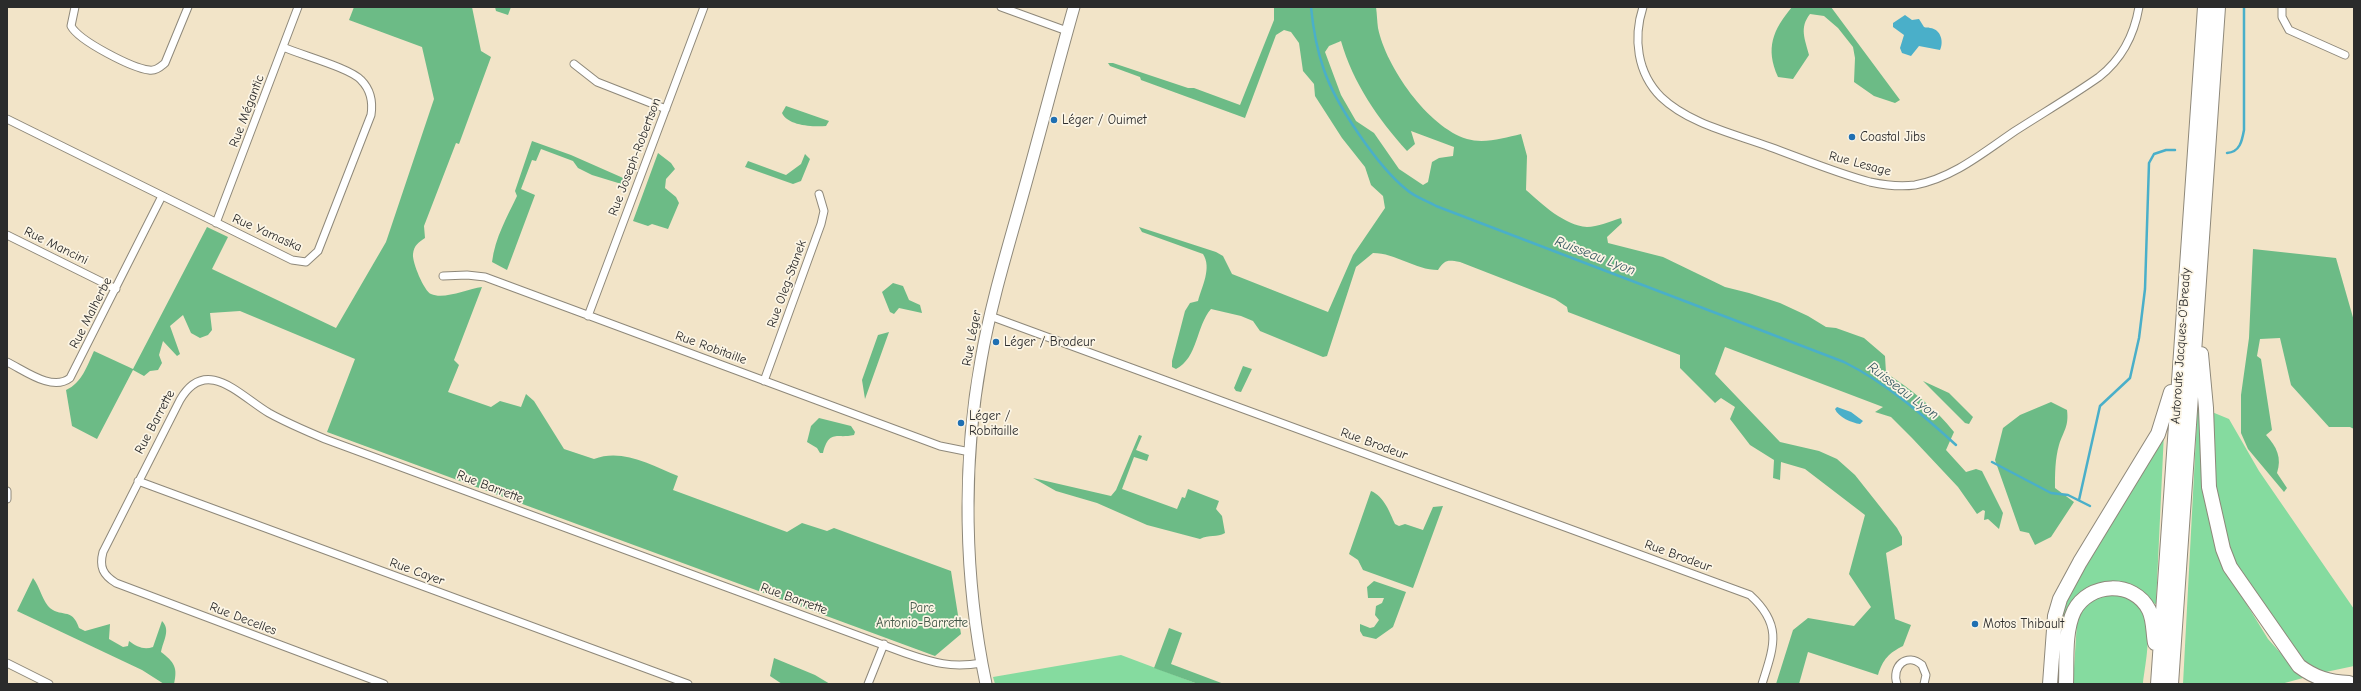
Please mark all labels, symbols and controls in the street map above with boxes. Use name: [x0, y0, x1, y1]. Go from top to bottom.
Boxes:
street label: Rue Mégantic: [226, 73, 268, 149]
street label: Rue Joseph-Robertson: [605, 96, 665, 218]
place label: Léger / Ouimet: [1062, 112, 1147, 128]
marker: Léger / Ouimet: [1049, 115, 1059, 125]
place label: Coastal Jibs: [1860, 129, 1925, 145]
marker: Coastal Jibs: [1847, 132, 1857, 142]
street label: Rue Lesage: [1827, 148, 1893, 180]
street label: Rue Yamaska: [230, 211, 304, 255]
street label: Rue Mancini: [21, 224, 91, 268]
water label: Ruisseau Lyon: [1552, 233, 1638, 279]
street label: Rue Oleg-Stanek: [764, 238, 810, 330]
street label: Autoroute Jacques-O'Bready: [2168, 268, 2194, 424]
street label: Rue Malherbe: [66, 275, 116, 351]
street label: Rue Léger: [959, 309, 985, 367]
street label: Rue Robitaille: [673, 328, 749, 368]
place label: Léger / Brodeur: [1004, 334, 1095, 350]
marker: Léger / Brodeur: [991, 337, 1001, 347]
water label: Ruisseau Lyon: [1864, 359, 1942, 423]
street label: Rue Barrette: [132, 387, 178, 457]
place label: Léger / Robitaille: [969, 408, 1019, 439]
marker: Léger / Robitaille: [956, 418, 966, 428]
street label: Rue Brodeur: [1338, 425, 1410, 463]
street label: Rue Barrette: [454, 467, 526, 507]
street label: Rue Brodeur: [1642, 537, 1714, 575]
street label: Rue Cayer: [387, 555, 447, 589]
street label: Rue Barrette: [758, 580, 830, 618]
street label: Rue Decelles: [207, 599, 279, 639]
park label: Parc Antonio-Barrette: [876, 600, 968, 631]
place label: Motos Thibault: [1983, 616, 2064, 632]
marker: Motos Thibault: [1970, 619, 1980, 629]

